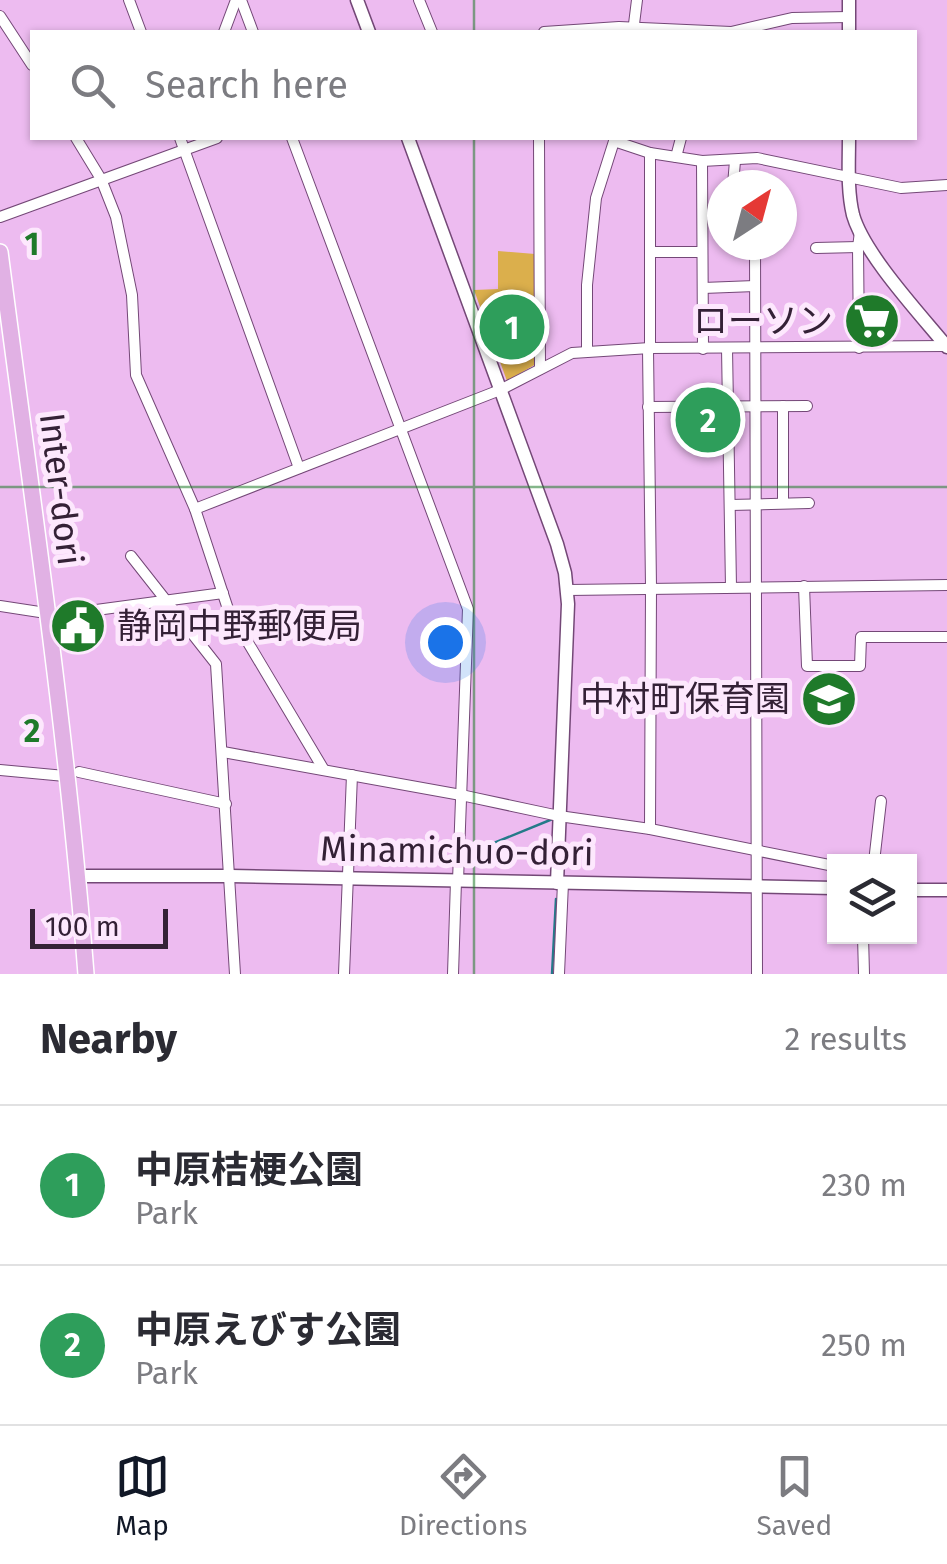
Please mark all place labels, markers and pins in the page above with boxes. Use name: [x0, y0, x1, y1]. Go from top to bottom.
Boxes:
pin: 1: [480, 290, 544, 364]
supermarket icon: ローソン: [842, 291, 902, 351]
place label: ローソン: [693, 300, 833, 342]
pin: 2: [676, 382, 740, 458]
public building icon: 静岡中野郵便局: [48, 596, 108, 656]
place label: 静岡中野郵便局: [117, 605, 362, 647]
school or university icon: 中村町保育園: [799, 669, 859, 729]
place label: 中村町保育園: [580, 678, 790, 720]

